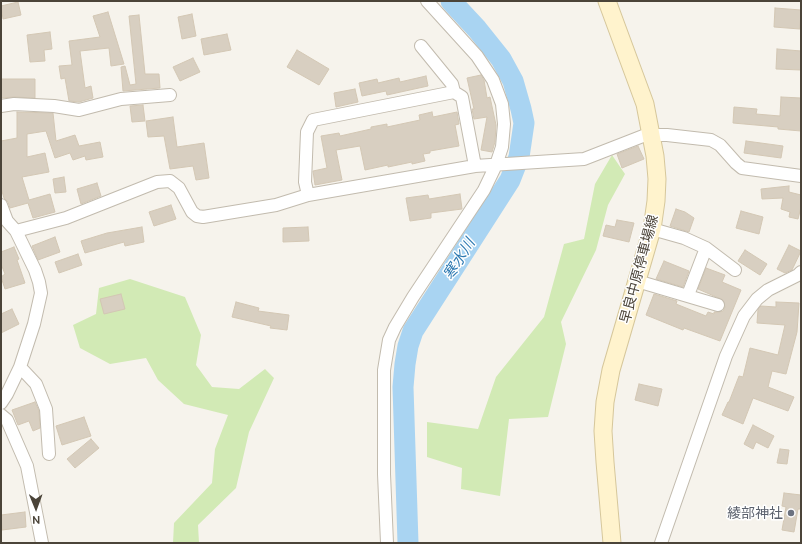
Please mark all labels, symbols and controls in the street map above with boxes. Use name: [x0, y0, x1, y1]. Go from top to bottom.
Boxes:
street label: 早良中原停車場線: [616, 213, 662, 325]
water label: 寒水川: [439, 235, 479, 283]
north arrow: [16, 488, 56, 528]
place label: 綾部神社: [727, 505, 783, 521]
marker: 綾部神社: [786, 508, 796, 518]
text: N: [32, 514, 40, 526]

